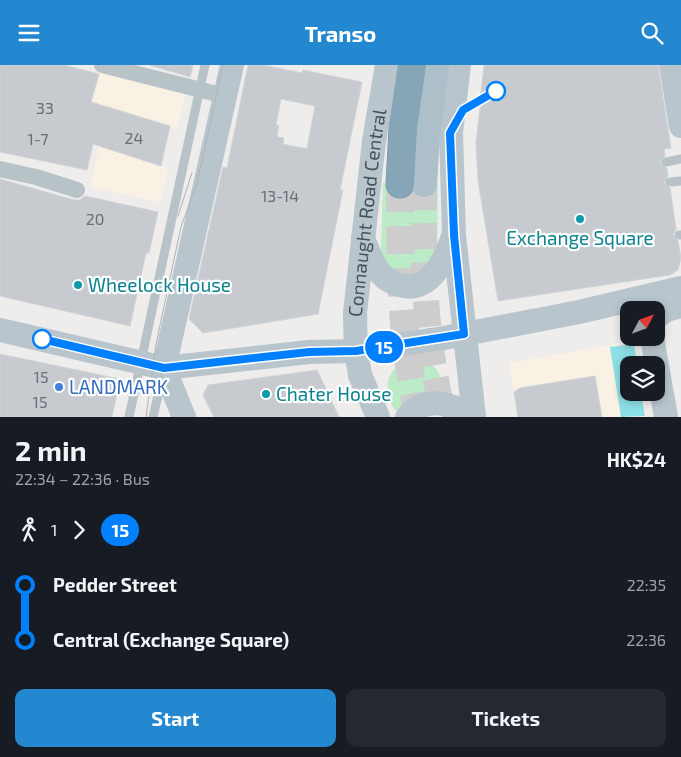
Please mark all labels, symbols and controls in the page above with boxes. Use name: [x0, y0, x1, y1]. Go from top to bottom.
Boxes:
icon: menu: [15, 19, 43, 47]
icon: search: [638, 19, 666, 47]
text: Transo: [305, 20, 376, 46]
unlabelled marker: [486, 81, 506, 101]
house number: 33: [36, 98, 54, 117]
street label: Connaught Road Central: [343, 107, 390, 318]
house number: 24: [125, 128, 144, 147]
house number: 1-7: [27, 129, 49, 148]
house number: 13-14: [261, 186, 299, 205]
house number: 20: [86, 209, 104, 228]
marker: Exchange Square: [574, 213, 586, 225]
place label: Exchange Square: [506, 226, 654, 249]
place label: Wheelock House: [88, 273, 231, 296]
marker: Wheelock House: [72, 279, 84, 291]
north arrow: [620, 301, 665, 346]
map controls: [620, 301, 665, 401]
unlabelled marker: [32, 329, 52, 349]
line badge: 15: [362, 331, 406, 363]
text: 15: [375, 336, 393, 358]
button: layers: [620, 356, 665, 401]
house number: 15: [34, 367, 48, 386]
place label: LANDMARK: [69, 375, 168, 398]
marker: LANDMARK: [53, 381, 65, 393]
place label: Chater House: [276, 382, 391, 405]
marker: Chater House: [260, 388, 272, 400]
house number: 15: [33, 392, 47, 411]
text: 2 min: [15, 433, 87, 467]
text: HK$24: [607, 448, 666, 471]
text: 22:34 – 22:36 · Bus: [15, 469, 150, 488]
icon: walk: [15, 516, 43, 544]
icon: forward: [65, 516, 93, 544]
text: 15: [111, 519, 129, 541]
text: 1: [51, 520, 57, 539]
text: Pedder Street: [53, 573, 177, 596]
text: 22:35: [627, 575, 666, 594]
text: Central (Exchange Square): [53, 628, 289, 651]
text: 22:36: [626, 630, 666, 649]
button: Start: [15, 689, 336, 747]
button: Tickets: [346, 689, 666, 747]

